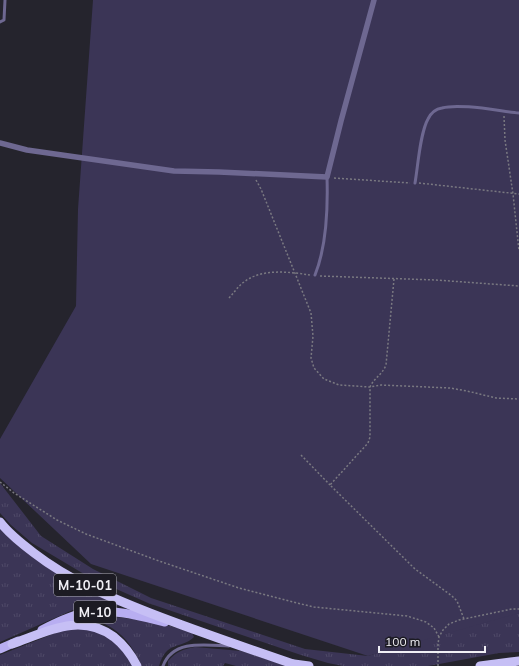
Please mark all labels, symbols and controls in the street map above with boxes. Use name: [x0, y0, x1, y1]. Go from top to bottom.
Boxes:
road number: М-10-01: [54, 574, 116, 596]
road number: М-10: [74, 601, 116, 623]
scale bar: [379, 628, 485, 654]
text: 100 m: [385, 634, 420, 649]

